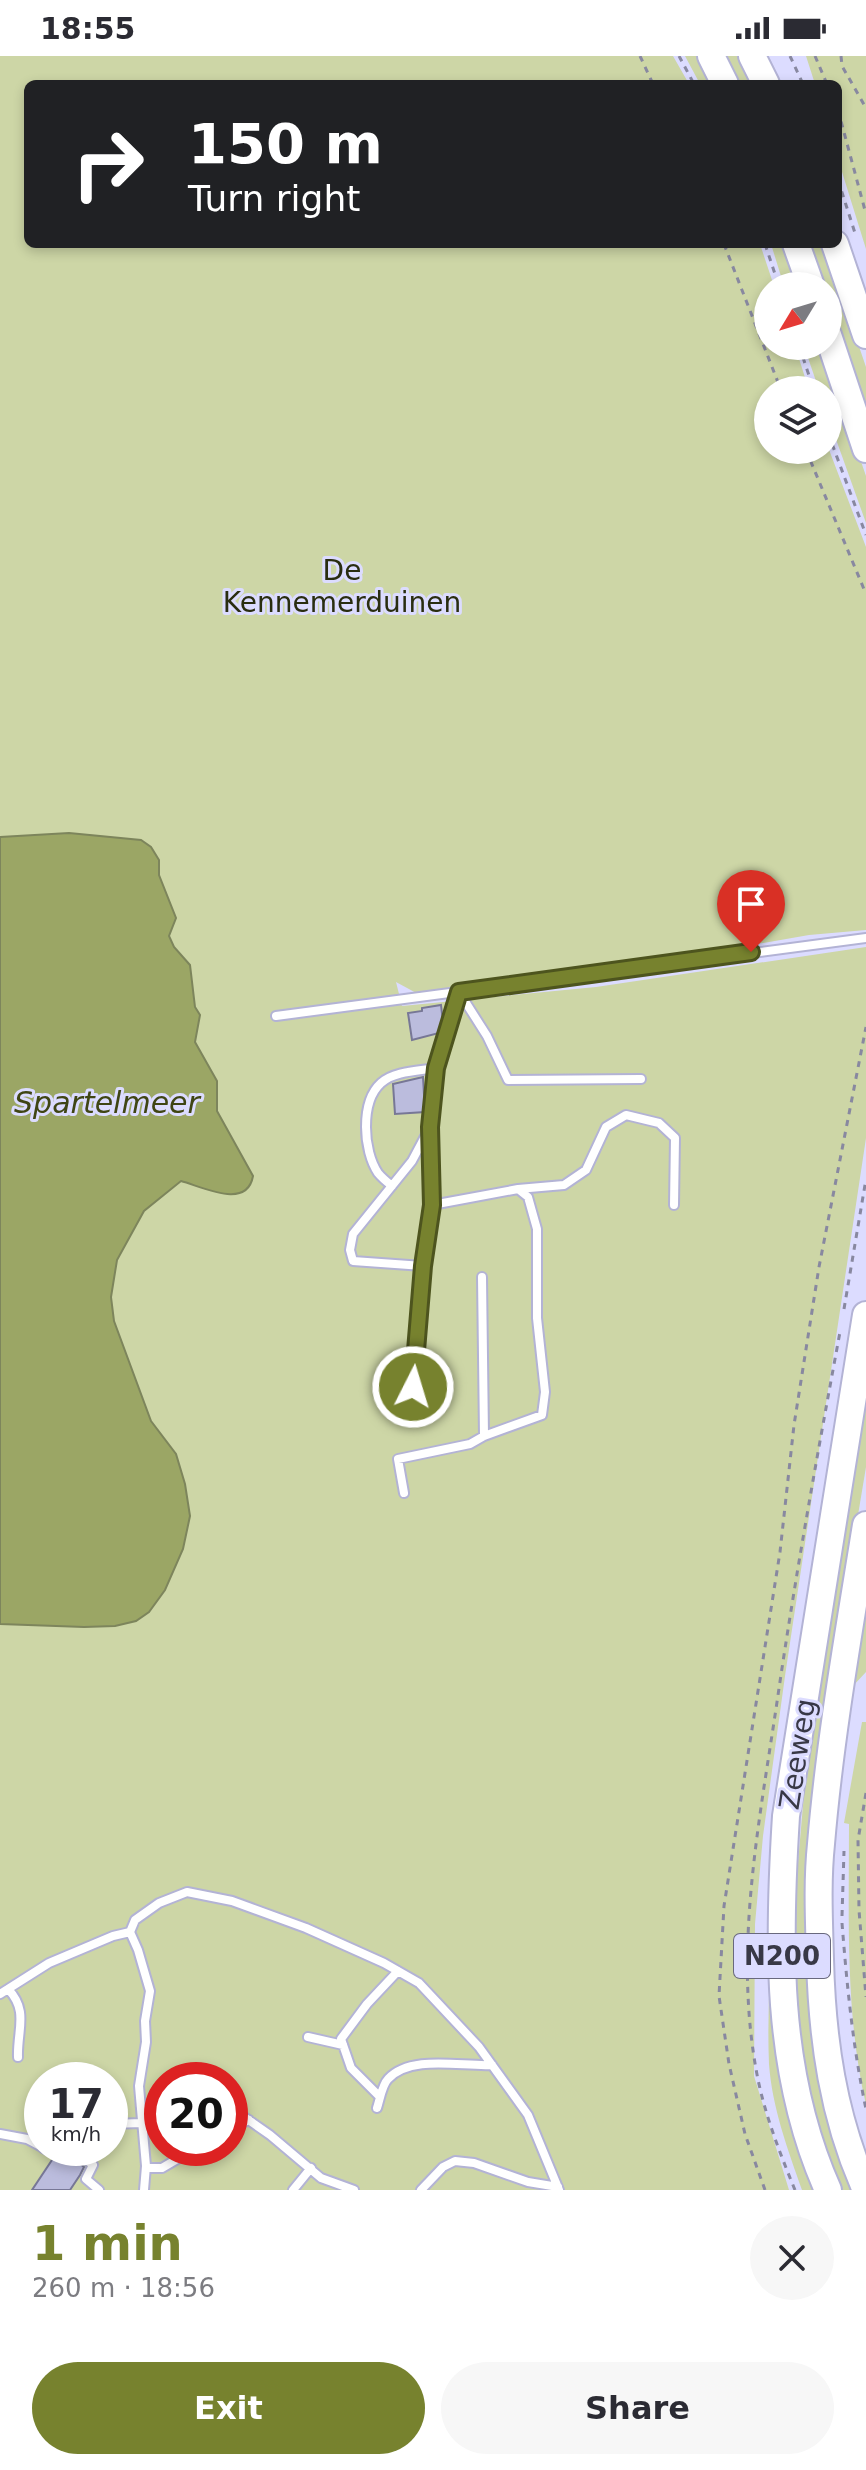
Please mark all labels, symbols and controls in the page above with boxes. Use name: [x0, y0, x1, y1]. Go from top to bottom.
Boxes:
text: 18:55: [40, 11, 136, 46]
text: 150 m: [188, 111, 383, 176]
icon: right: [56, 112, 160, 216]
text: Turn right: [188, 178, 360, 219]
north arrow: [754, 272, 842, 360]
map controls: [754, 272, 842, 464]
button: layers: [754, 376, 842, 464]
park label: De Kennemerduinen: [223, 554, 461, 619]
pin: [717, 870, 785, 952]
icon: arrive: [729, 882, 773, 926]
water label: Spartelmeer: [14, 1085, 202, 1120]
position arrow: [371, 1345, 455, 1429]
street label: Zeeweg: [772, 1696, 823, 1812]
road number: N200: [734, 1934, 830, 1978]
speed limit sign: 20: [144, 2062, 248, 2166]
text: 17: [48, 2081, 104, 2127]
text: km/h: [51, 2122, 101, 2146]
text: 1 min: [32, 2215, 183, 2271]
button: close: [750, 2216, 834, 2300]
text: 260 m · 18:56: [32, 2273, 215, 2303]
button: Exit: [32, 2362, 425, 2454]
button: Share: [441, 2362, 834, 2454]

